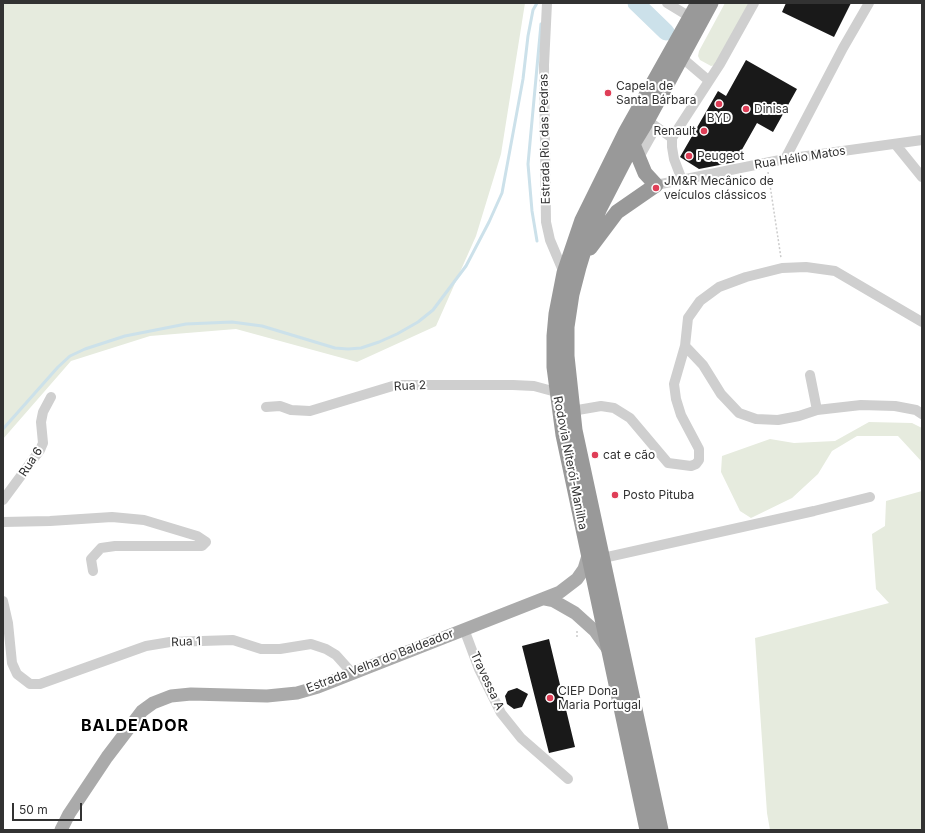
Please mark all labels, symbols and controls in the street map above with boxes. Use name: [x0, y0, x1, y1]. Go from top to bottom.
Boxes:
street label: Estrada Rio das Pedras: [537, 74, 553, 204]
place label: Capela de Santa Bárbara: [616, 79, 696, 107]
marker: Capela de Santa Bárbara: [603, 88, 613, 98]
marker: BYD: [714, 99, 724, 109]
place label: Dinisa: [754, 102, 789, 116]
marker: Dinisa: [741, 104, 751, 114]
place label: BYD: [707, 111, 731, 125]
place label: Renault: [654, 124, 696, 138]
marker: Renault: [699, 126, 709, 136]
street label: Rua Hélio Matos: [753, 144, 847, 172]
place label: Peugeot: [697, 149, 744, 163]
marker: Peugeot: [684, 151, 694, 161]
place label: JM&R Mecânico de veículos clássicos: [664, 174, 774, 202]
marker: JM&R Mecânico de veículos clássicos: [651, 183, 661, 193]
street label: Rua 2: [394, 378, 426, 394]
street label: Rodovia Niterói-Manilha: [550, 395, 590, 531]
street label: Rua 6: [16, 445, 46, 479]
place label: cat e cão: [603, 448, 655, 462]
marker: cat e cão: [590, 450, 600, 460]
place label: Posto Pituba: [623, 488, 694, 502]
marker: Posto Pituba: [610, 490, 620, 500]
street label: Estrada Velha do Baldeador: [304, 626, 456, 696]
street label: Rua 1: [171, 634, 201, 650]
street label: Travessa A: [467, 650, 507, 712]
place label: CIEP Dona Maria Portugal: [558, 684, 641, 712]
marker: CIEP Dona Maria Portugal: [545, 693, 555, 703]
district label: BALDEADOR: [81, 716, 189, 736]
scale bar: [14, 795, 84, 821]
text: 50 m: [19, 802, 48, 817]

